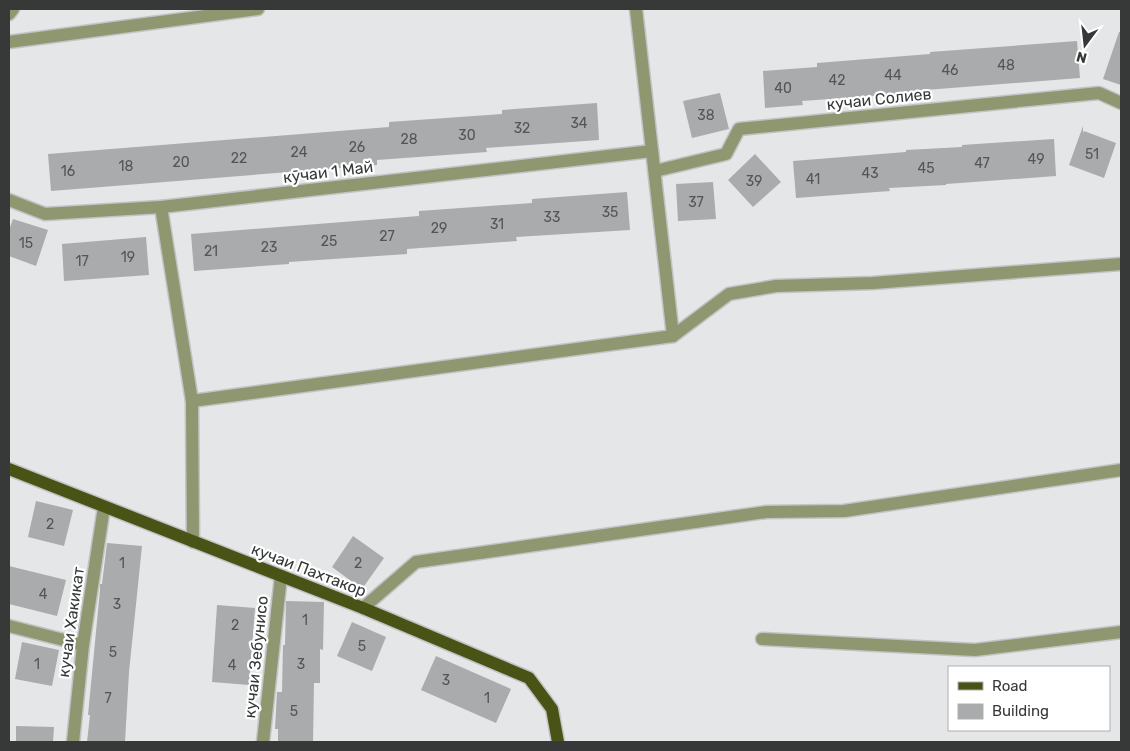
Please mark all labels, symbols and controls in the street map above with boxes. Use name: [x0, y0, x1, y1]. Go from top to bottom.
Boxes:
north arrow: [1060, 20, 1110, 70]
text: N: [1075, 48, 1089, 67]
house number: 48: [997, 57, 1015, 74]
house number: 46: [941, 62, 959, 79]
house number: 44: [884, 67, 902, 84]
house number: 42: [829, 72, 845, 89]
house number: 40: [774, 80, 792, 97]
street label: кучаи Солиев: [826, 84, 932, 114]
house number: 38: [697, 107, 715, 124]
house number: 34: [570, 115, 588, 132]
house number: 32: [514, 120, 530, 137]
house number: 30: [458, 127, 476, 144]
house number: 28: [400, 131, 418, 148]
house number: 26: [349, 139, 365, 156]
house number: 24: [291, 144, 308, 161]
house number: 51: [1085, 146, 1099, 163]
house number: 22: [231, 150, 247, 167]
house number: 49: [1028, 151, 1044, 168]
house number: 20: [172, 154, 190, 171]
house number: 47: [974, 155, 990, 172]
street label: кӯчаи 1 Май: [282, 157, 374, 187]
house number: 18: [119, 158, 134, 175]
house number: 45: [917, 160, 935, 177]
house number: 16: [61, 163, 75, 180]
house number: 43: [861, 165, 879, 182]
house number: 41: [806, 171, 820, 188]
house number: 39: [746, 173, 762, 190]
house number: 37: [688, 194, 704, 211]
house number: 35: [602, 204, 618, 221]
house number: 33: [544, 209, 560, 226]
house number: 31: [490, 216, 504, 233]
house number: 29: [431, 220, 447, 237]
house number: 27: [379, 228, 395, 245]
house number: 25: [321, 233, 337, 250]
house number: 15: [19, 235, 33, 252]
house number: 23: [261, 239, 277, 256]
house number: 21: [204, 243, 218, 260]
house number: 19: [121, 249, 135, 266]
house number: 17: [75, 253, 89, 270]
house number: 2: [46, 516, 54, 533]
street label: кучаи Пахтакор: [249, 539, 369, 601]
house number: 1: [119, 555, 125, 572]
house number: 2: [354, 555, 362, 572]
street label: кучаи Хакикат: [54, 565, 88, 679]
house number: 4: [39, 586, 48, 603]
street label: кучаи Зебунисо: [240, 595, 272, 719]
house number: 3: [113, 596, 121, 613]
house number: 1: [302, 612, 308, 629]
house number: 2: [231, 617, 239, 634]
house number: 5: [358, 638, 366, 655]
house number: 5: [109, 644, 117, 661]
house number: 1: [34, 656, 40, 673]
house number: 3: [297, 656, 305, 673]
house number: 4: [228, 657, 237, 674]
legend: [948, 666, 1110, 731]
house number: 3: [442, 672, 450, 689]
text: Road: [992, 677, 1028, 695]
house number: 7: [104, 690, 112, 707]
house number: 1: [484, 690, 490, 707]
text: Building: [992, 702, 1049, 720]
house number: 5: [290, 703, 298, 720]

